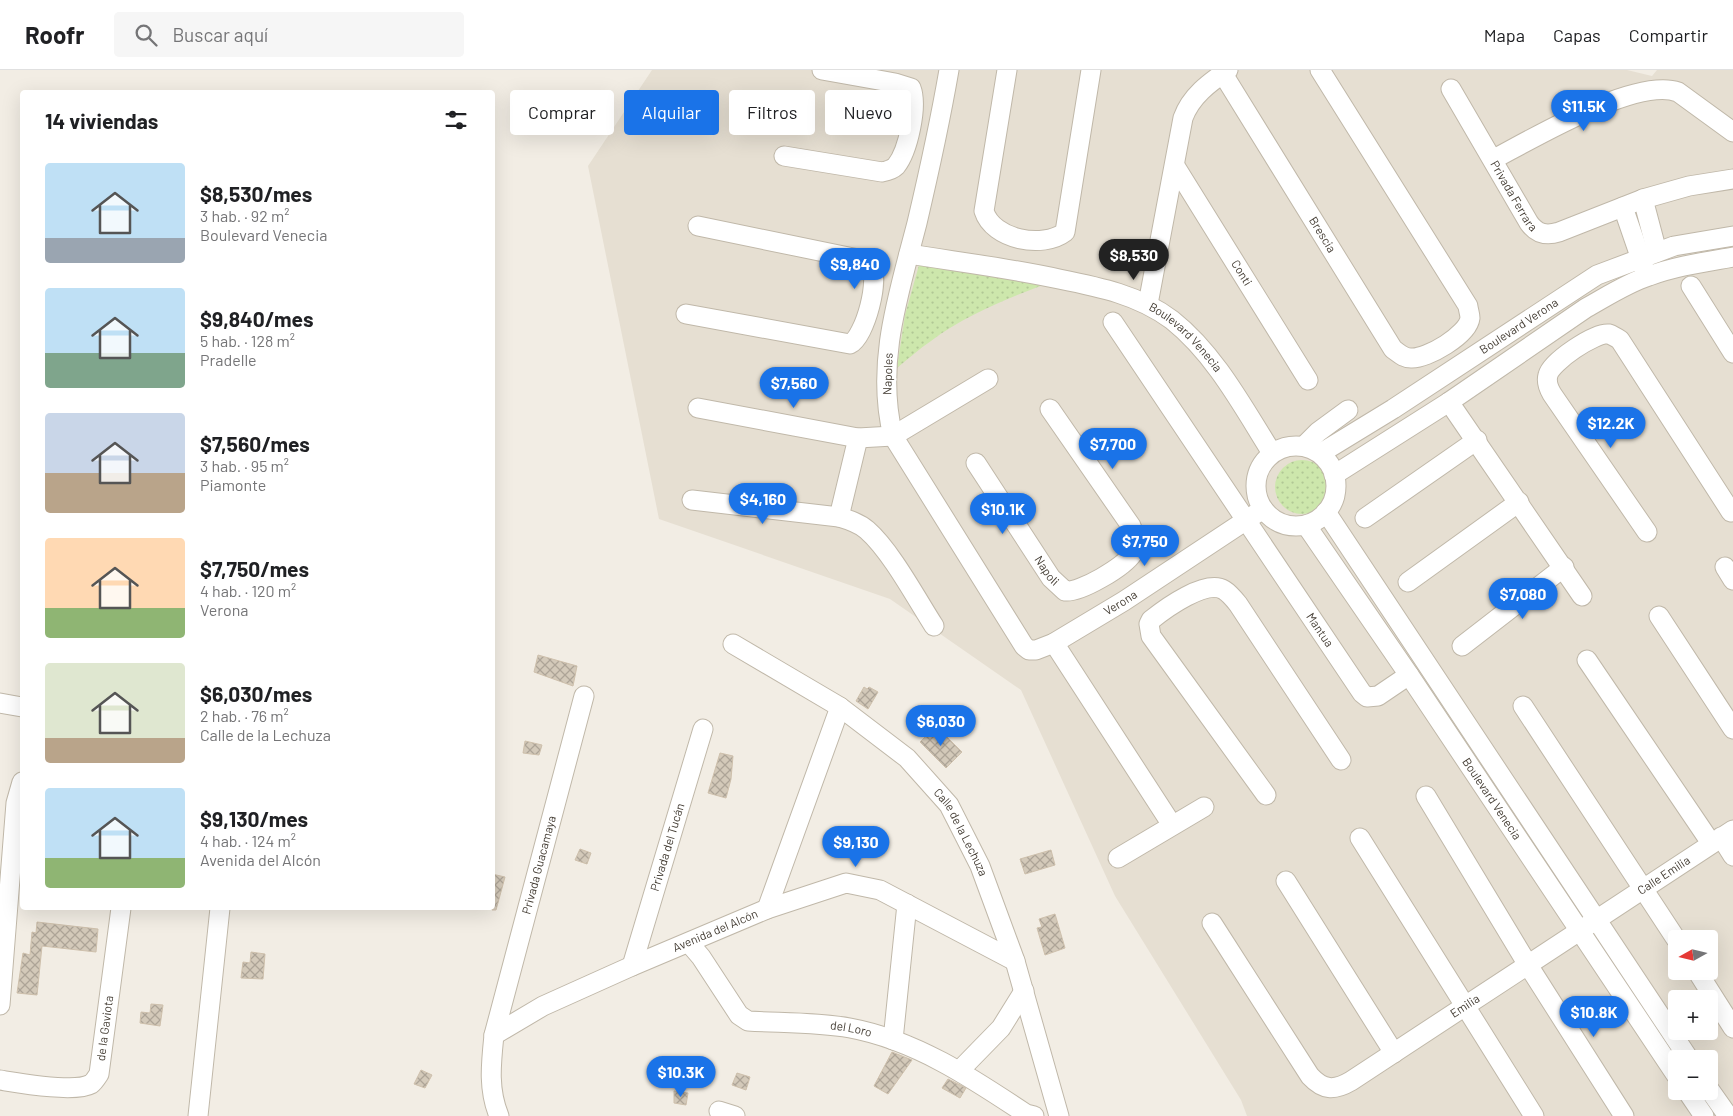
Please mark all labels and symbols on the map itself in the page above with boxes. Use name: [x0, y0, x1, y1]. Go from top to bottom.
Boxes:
pin: $11.5K: [1543, 90, 1625, 132]
street label: Privada Ferrara: [1488, 158, 1540, 234]
street label: Brescia: [1307, 214, 1340, 255]
pin: $8,530: [1093, 238, 1175, 281]
pin: $9,840: [814, 248, 896, 290]
street label: Conti: [1229, 257, 1256, 288]
street label: Boulevard Verona: [1477, 295, 1560, 356]
street label: Boulevard Venecia: [1147, 299, 1226, 374]
street label: Napoles: [879, 352, 895, 395]
pin: $7,560: [753, 366, 835, 409]
pin: $12.2K: [1570, 406, 1652, 449]
pin: $7,700: [1072, 428, 1154, 470]
pin: $4,160: [722, 482, 804, 525]
pin: $10.1K: [962, 492, 1044, 535]
pin: $7,750: [1104, 524, 1186, 567]
street label: Napoli: [1032, 553, 1063, 588]
pin: $7,080: [1482, 578, 1564, 620]
street label: Verona: [1101, 587, 1139, 618]
street label: Mantua: [1304, 610, 1337, 649]
pin: $6,030: [900, 704, 982, 747]
street label: Boulevard Venecia: [1460, 755, 1525, 842]
street label: Calle de la Lechuza: [932, 785, 991, 878]
street label: Privada del Tucán: [647, 801, 686, 893]
street label: Privada Guacamaya: [518, 814, 558, 915]
pin: $9,130: [815, 826, 897, 868]
street label: Calle Emilia: [1634, 852, 1692, 897]
street label: Avenida del Alcón: [670, 906, 760, 954]
north arrow: [1668, 930, 1718, 980]
street label: Emilia: [1447, 991, 1482, 1020]
street label: de la Gaviota: [93, 995, 115, 1062]
pin: $10.8K: [1553, 996, 1635, 1038]
street label: del Loro: [829, 1017, 874, 1039]
pin: $10.3K: [640, 1056, 722, 1098]

